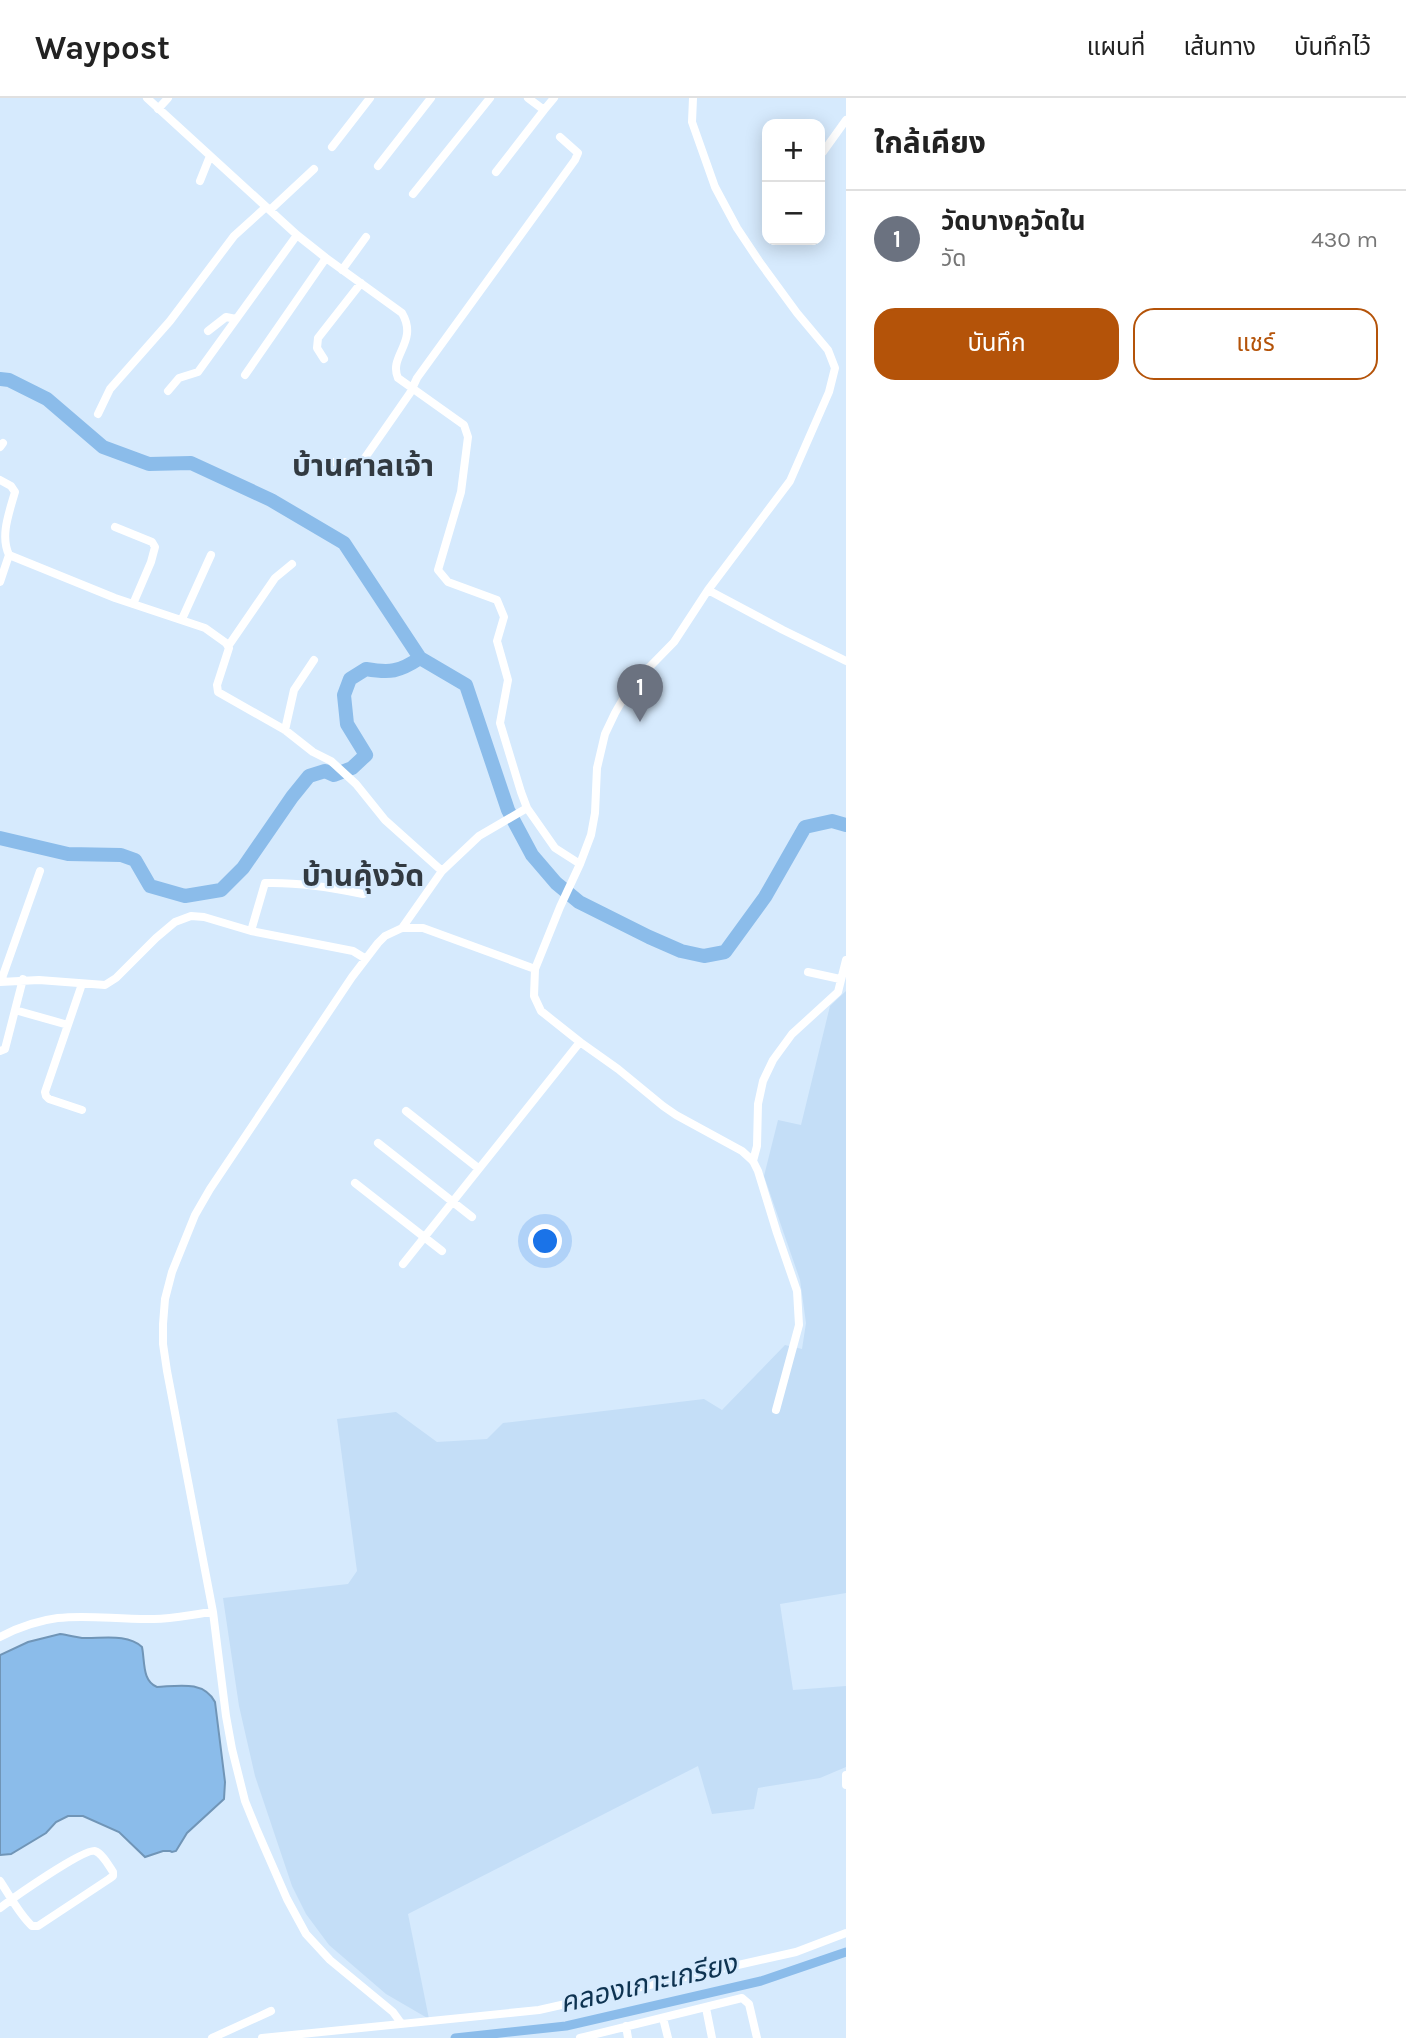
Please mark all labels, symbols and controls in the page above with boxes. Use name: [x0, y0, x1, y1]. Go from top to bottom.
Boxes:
text: Waypost: [35, 29, 170, 67]
text: แผนที่: [1087, 33, 1145, 61]
text: เส้นทาง: [1183, 33, 1256, 61]
text: บันทึกไว้: [1294, 33, 1371, 61]
map controls: [762, 119, 825, 245]
button: +: [762, 119, 825, 182]
text: ใกล้เคียง: [874, 125, 986, 161]
button: −: [762, 182, 825, 245]
text: วัดบางคูวัดใน: [941, 206, 1086, 237]
text: 1: [893, 226, 901, 253]
text: 430 m: [1311, 226, 1378, 253]
text: วัด: [941, 245, 966, 272]
button: บันทึก: [874, 308, 1119, 380]
button: แชร์: [1133, 308, 1378, 380]
district label: บ้านศาลเจ้า: [292, 448, 434, 484]
pin: 1: [617, 664, 663, 722]
district label: บ้านคุ้งวัด: [302, 858, 424, 894]
your location: [528, 1224, 562, 1258]
water label: คลองเกาะเกรียง: [556, 1946, 742, 2019]

